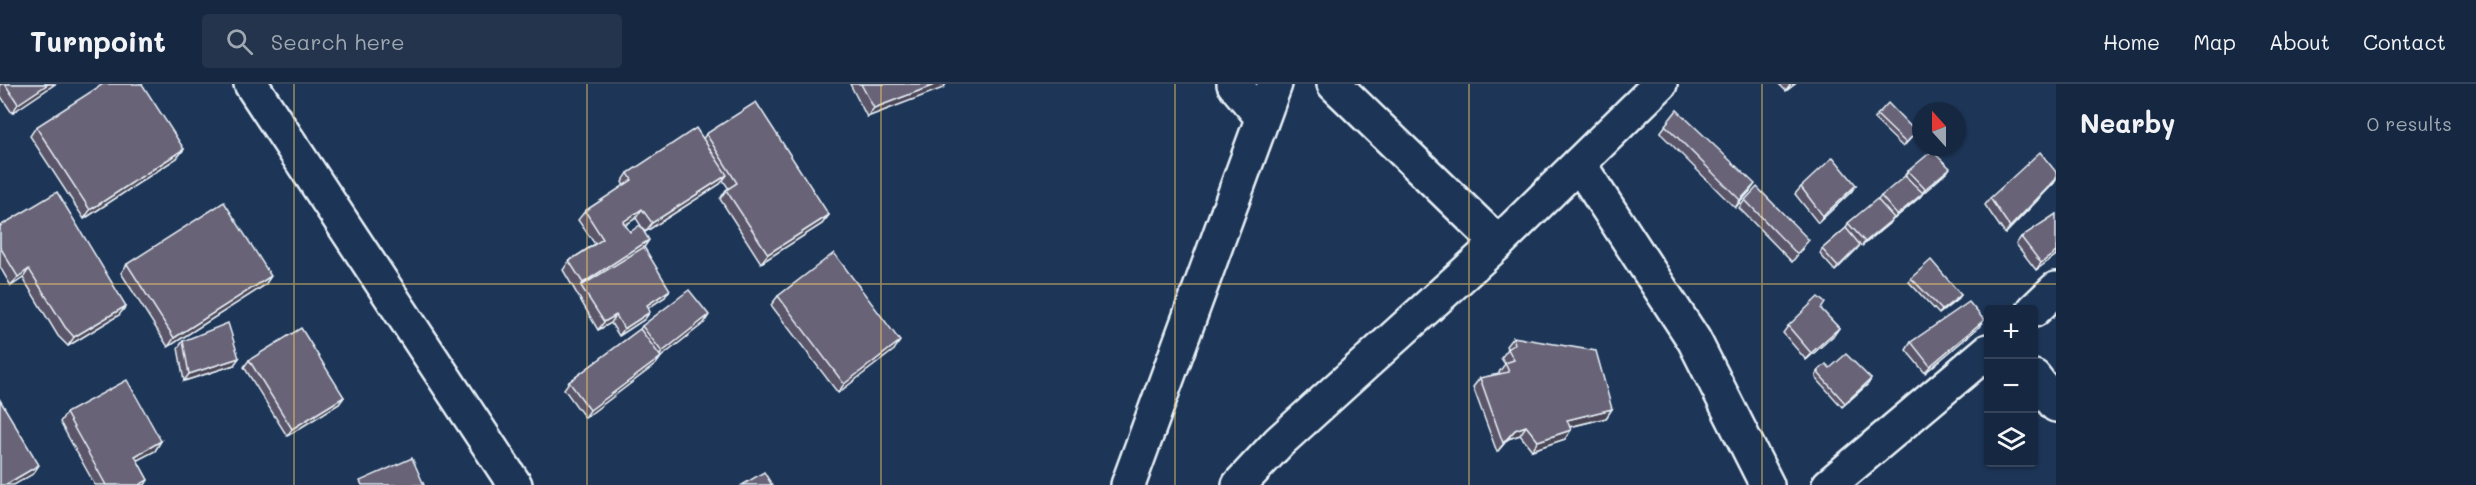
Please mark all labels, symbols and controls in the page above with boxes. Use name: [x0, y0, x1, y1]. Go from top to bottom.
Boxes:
search box: [202, 14, 622, 68]
text: Turnpoint: [30, 23, 166, 59]
icon: search: [223, 25, 256, 58]
text: Search here: [271, 27, 405, 56]
text: Home: [2103, 28, 2160, 55]
text: Map: [2193, 28, 2236, 55]
text: About: [2269, 28, 2330, 55]
text: Contact: [2363, 28, 2446, 55]
north arrow: [1912, 102, 1966, 156]
text: Nearby: [2080, 106, 2175, 140]
text: 0 results: [2367, 110, 2452, 136]
map controls: [1984, 305, 2038, 467]
button: +: [1984, 305, 2038, 359]
button: −: [1984, 359, 2038, 413]
button: layers: [1984, 413, 2038, 467]

